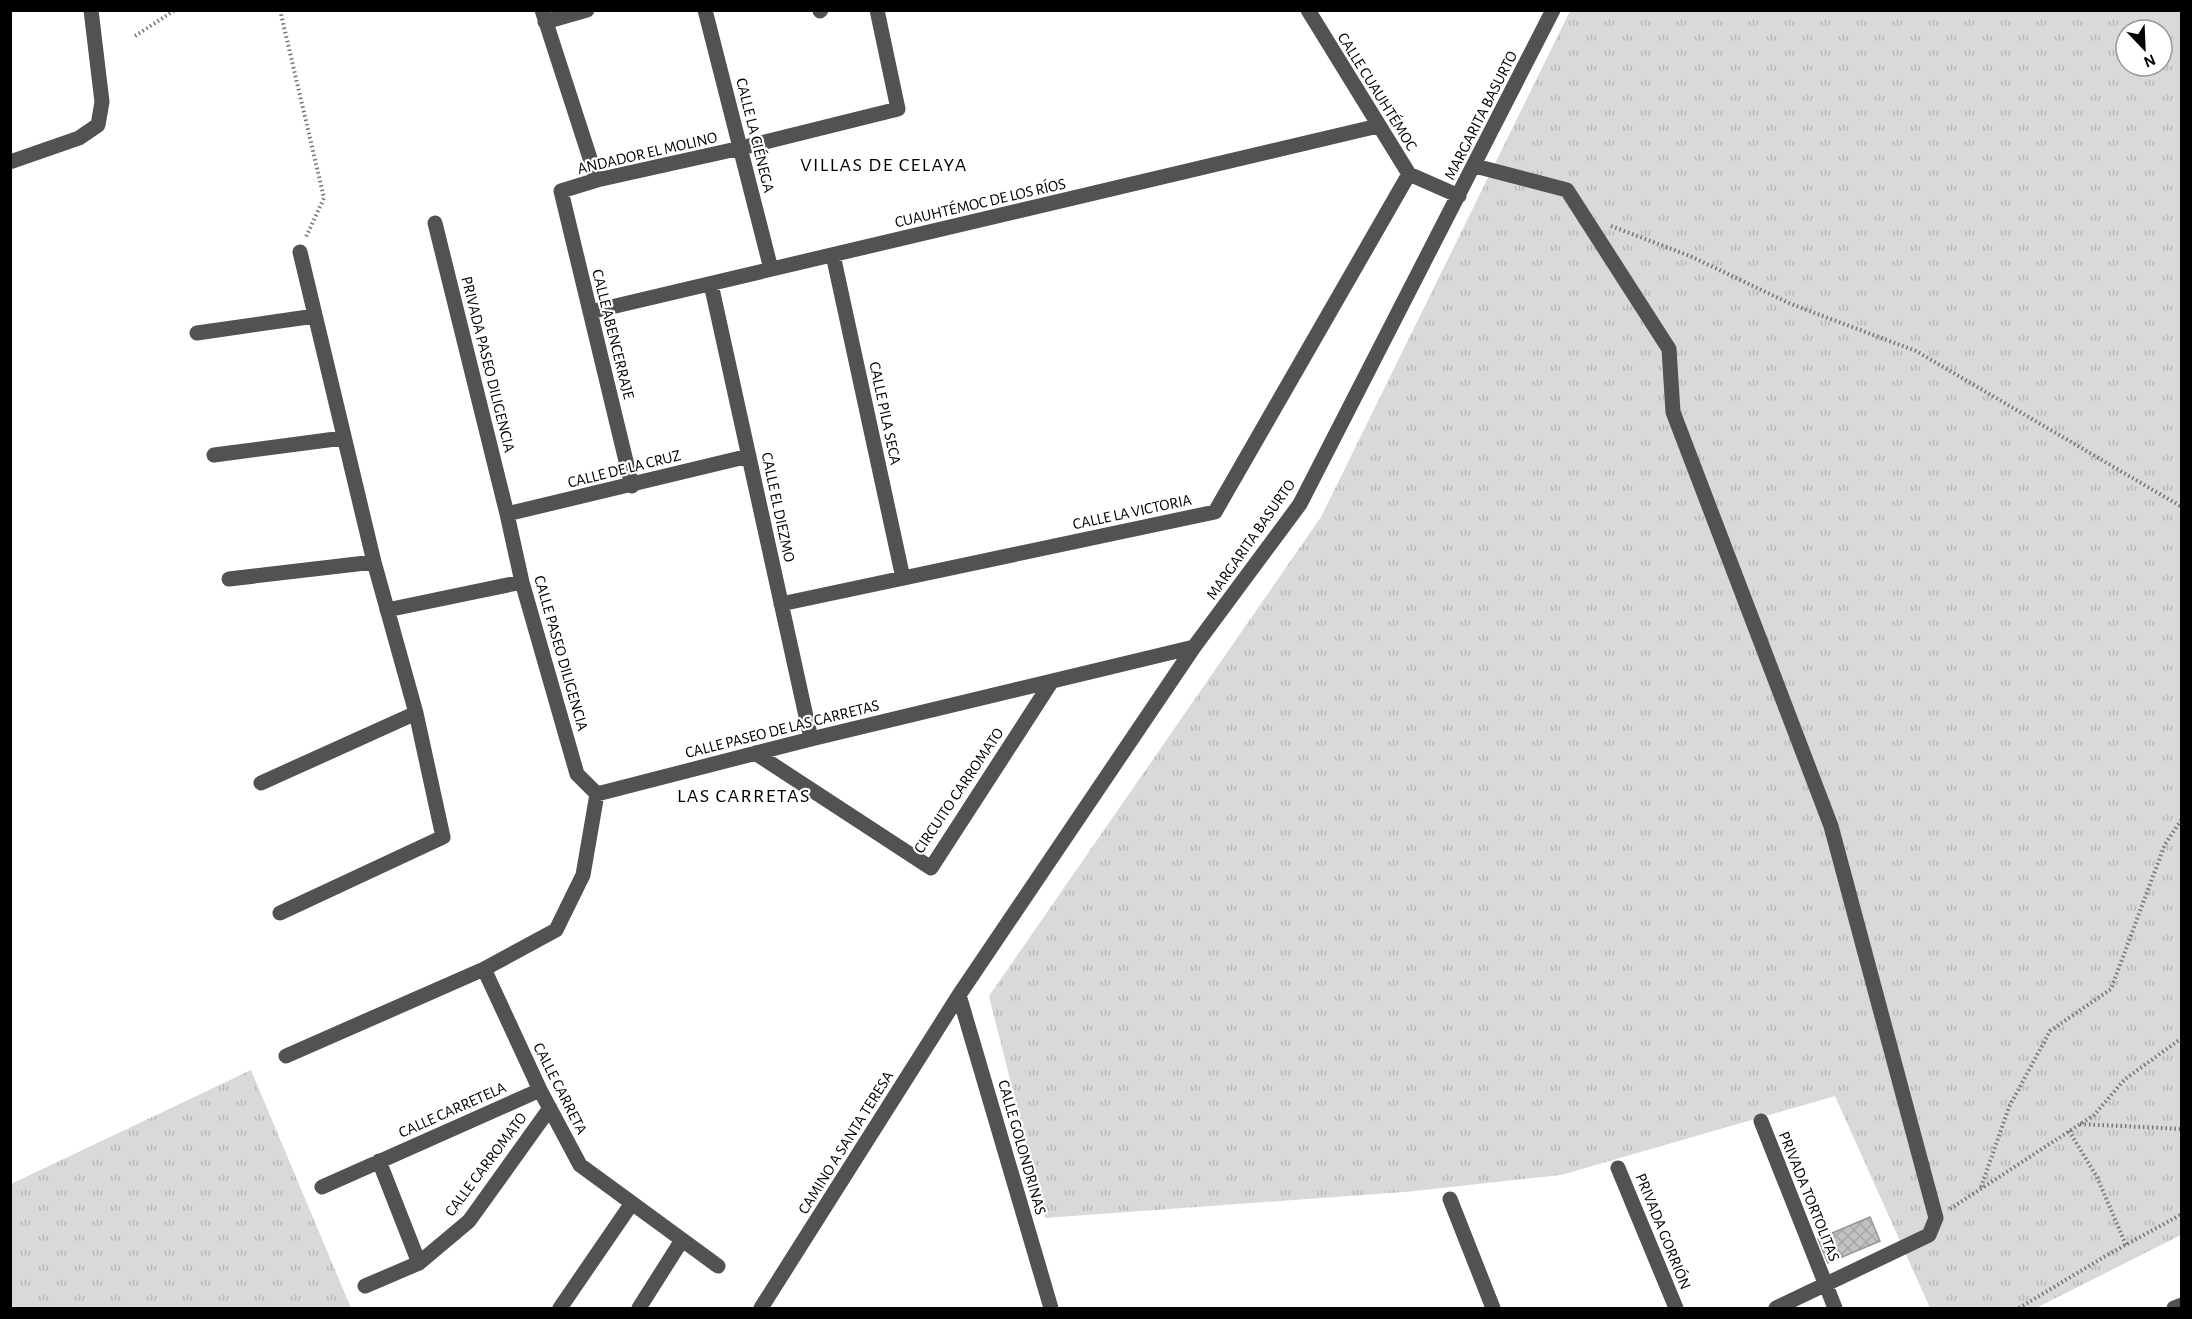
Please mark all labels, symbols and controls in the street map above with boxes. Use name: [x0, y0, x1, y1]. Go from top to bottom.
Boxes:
north arrow: [2114, 18, 2174, 78]
street label: CALLE CUAUHTÉMOC: [1334, 29, 1422, 153]
street label: MARGARITA BASURTO: [1441, 48, 1520, 182]
text: N: [2141, 51, 2158, 70]
street label: CALLE LA CIÉNEGA: [733, 76, 779, 194]
street label: ANDADOR EL MOLINO: [576, 129, 719, 177]
district label: VILLAS DE CELAYA: [800, 155, 968, 175]
street label: CUAUHTÉMOC DE LOS RÍOS: [893, 174, 1067, 230]
street label: CALLE ABENCERRAJE: [589, 268, 637, 401]
street label: PRIVADA PASEO DILIGENCIA: [458, 275, 518, 454]
street label: CALLE PILA SECA: [866, 360, 904, 466]
street label: CALLE DE LA CRUZ: [566, 447, 682, 491]
street label: CALLE EL DIEZMO: [759, 451, 797, 564]
street label: MARGARITA BASURTO: [1203, 477, 1298, 602]
street label: CALLE LA VICTORIA: [1071, 492, 1193, 532]
street label: CALLE PASEO DILIGENCIA: [531, 574, 591, 733]
street label: CALLE PASEO DE LAS CARRETAS: [684, 697, 881, 761]
street label: CIRCUITO CARROMATO: [911, 725, 1007, 856]
district label: LAS CARRETAS: [677, 786, 811, 806]
street label: CALLE CARRETA: [530, 1040, 590, 1137]
street label: CAMINO A SANTA TERESA: [795, 1068, 896, 1217]
street label: CALLE GOLONDRINAS: [995, 1078, 1049, 1216]
street label: CALLE CARRETELA: [396, 1079, 509, 1141]
street label: CALLE CARROMATO: [442, 1110, 530, 1219]
street label: PRIVADA TORTOLITAS: [1776, 1129, 1842, 1264]
street label: PRIVADA GORRIÓN: [1632, 1170, 1696, 1292]

